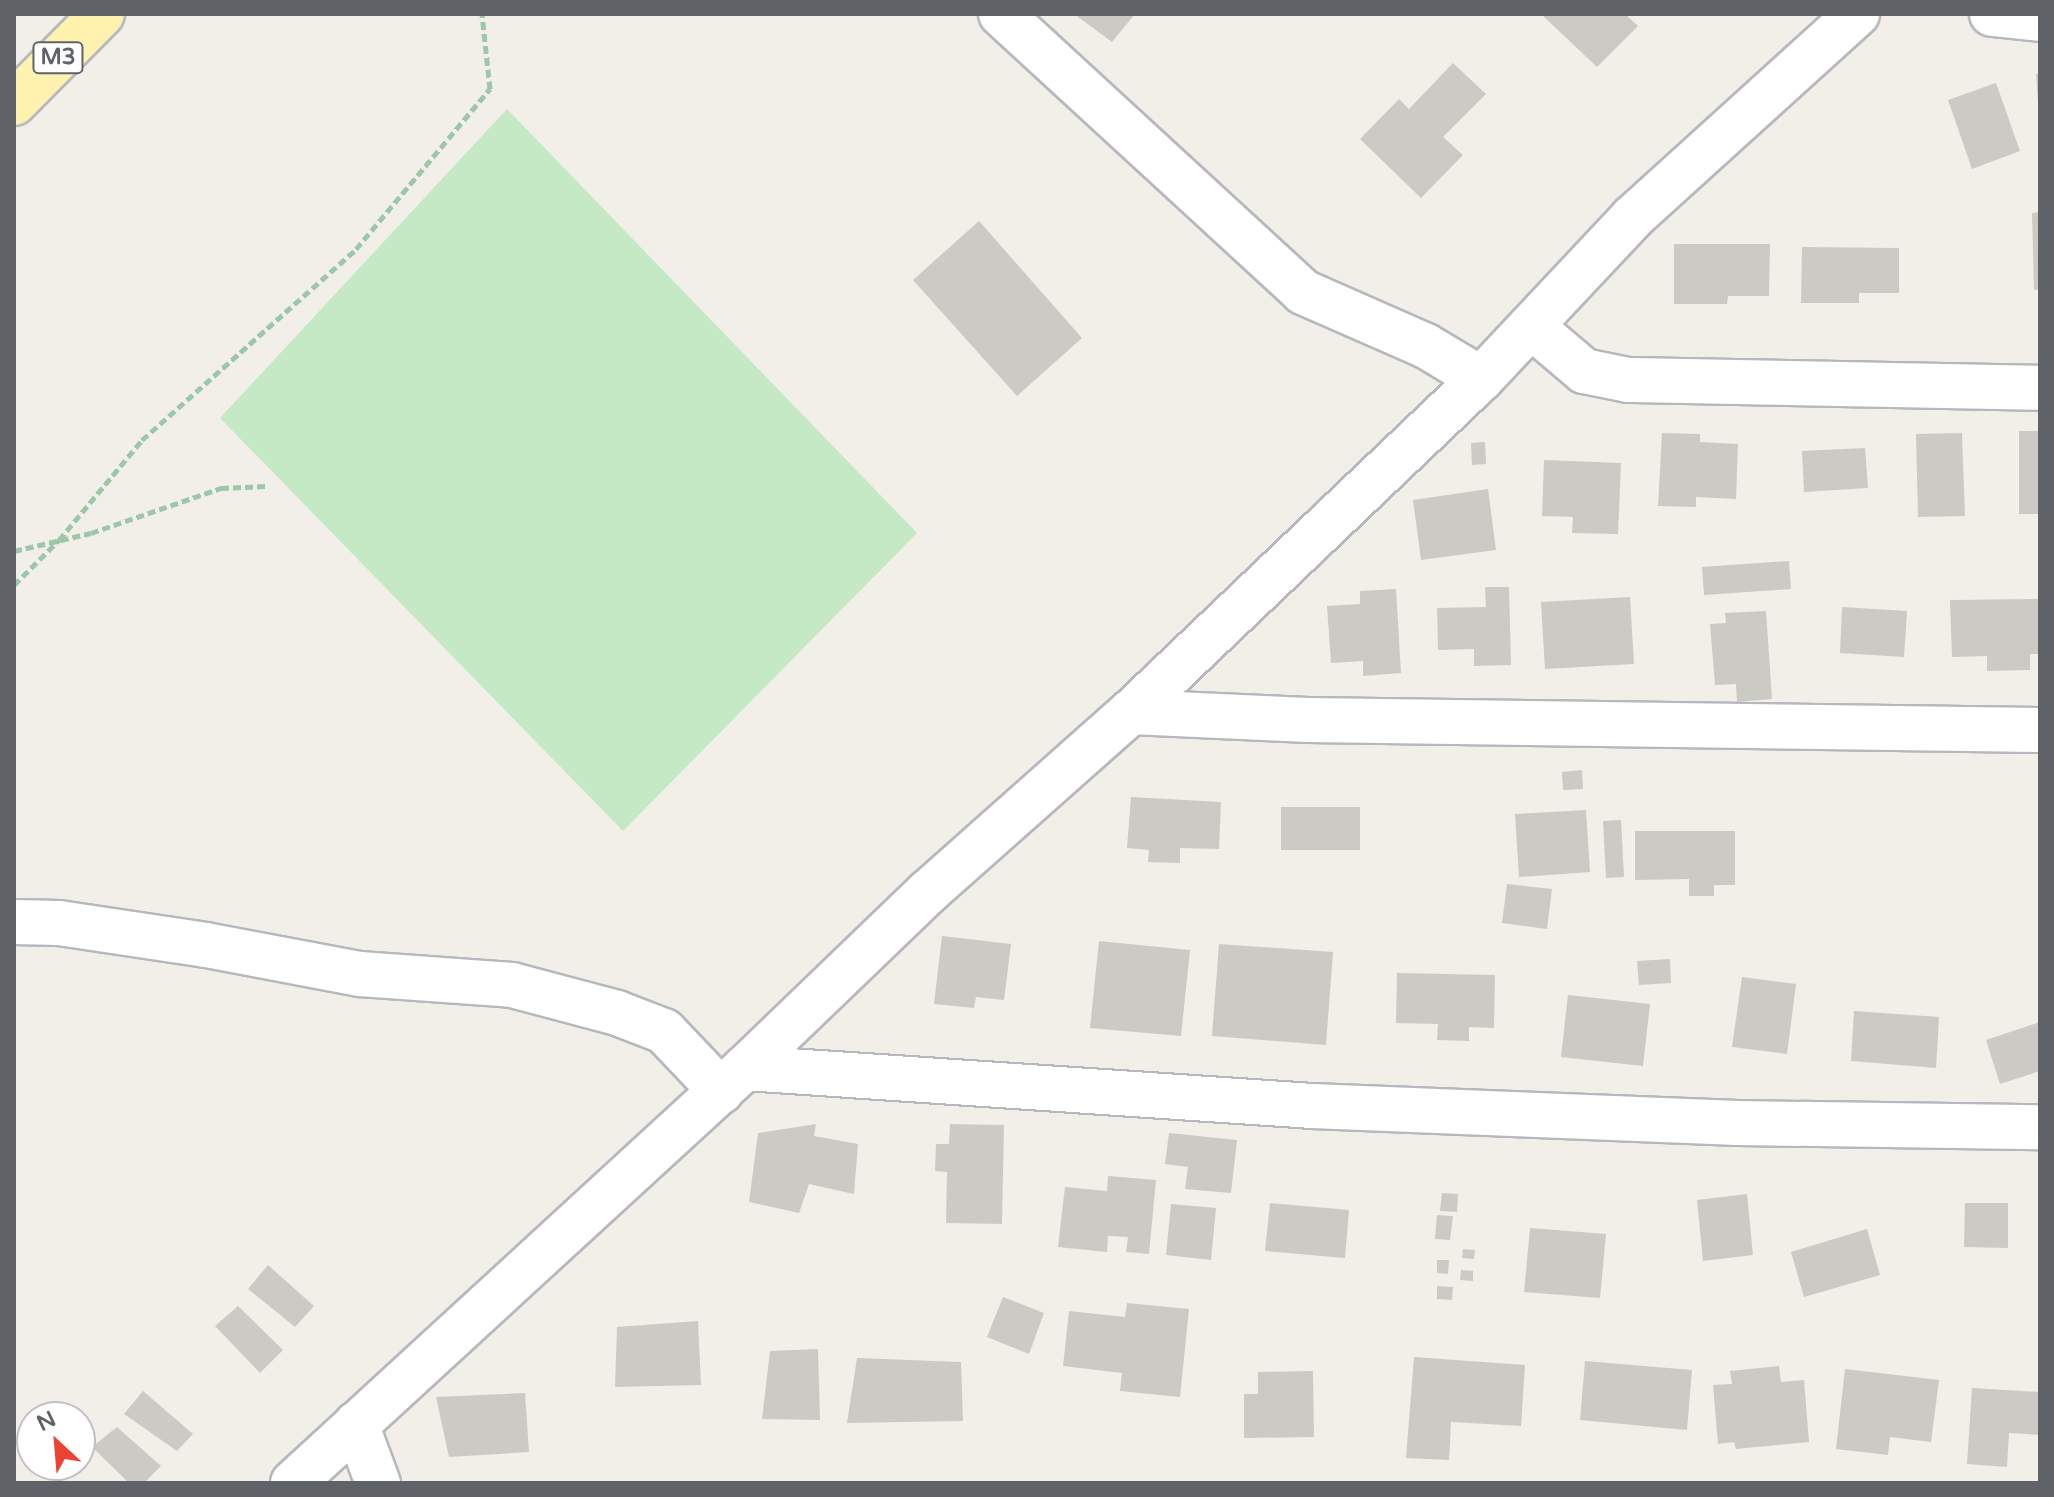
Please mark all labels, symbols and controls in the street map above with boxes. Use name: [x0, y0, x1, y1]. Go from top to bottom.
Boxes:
road number: M3: [32, 40, 84, 76]
north arrow: [16, 1401, 96, 1481]
text: N: [33, 1406, 60, 1437]

